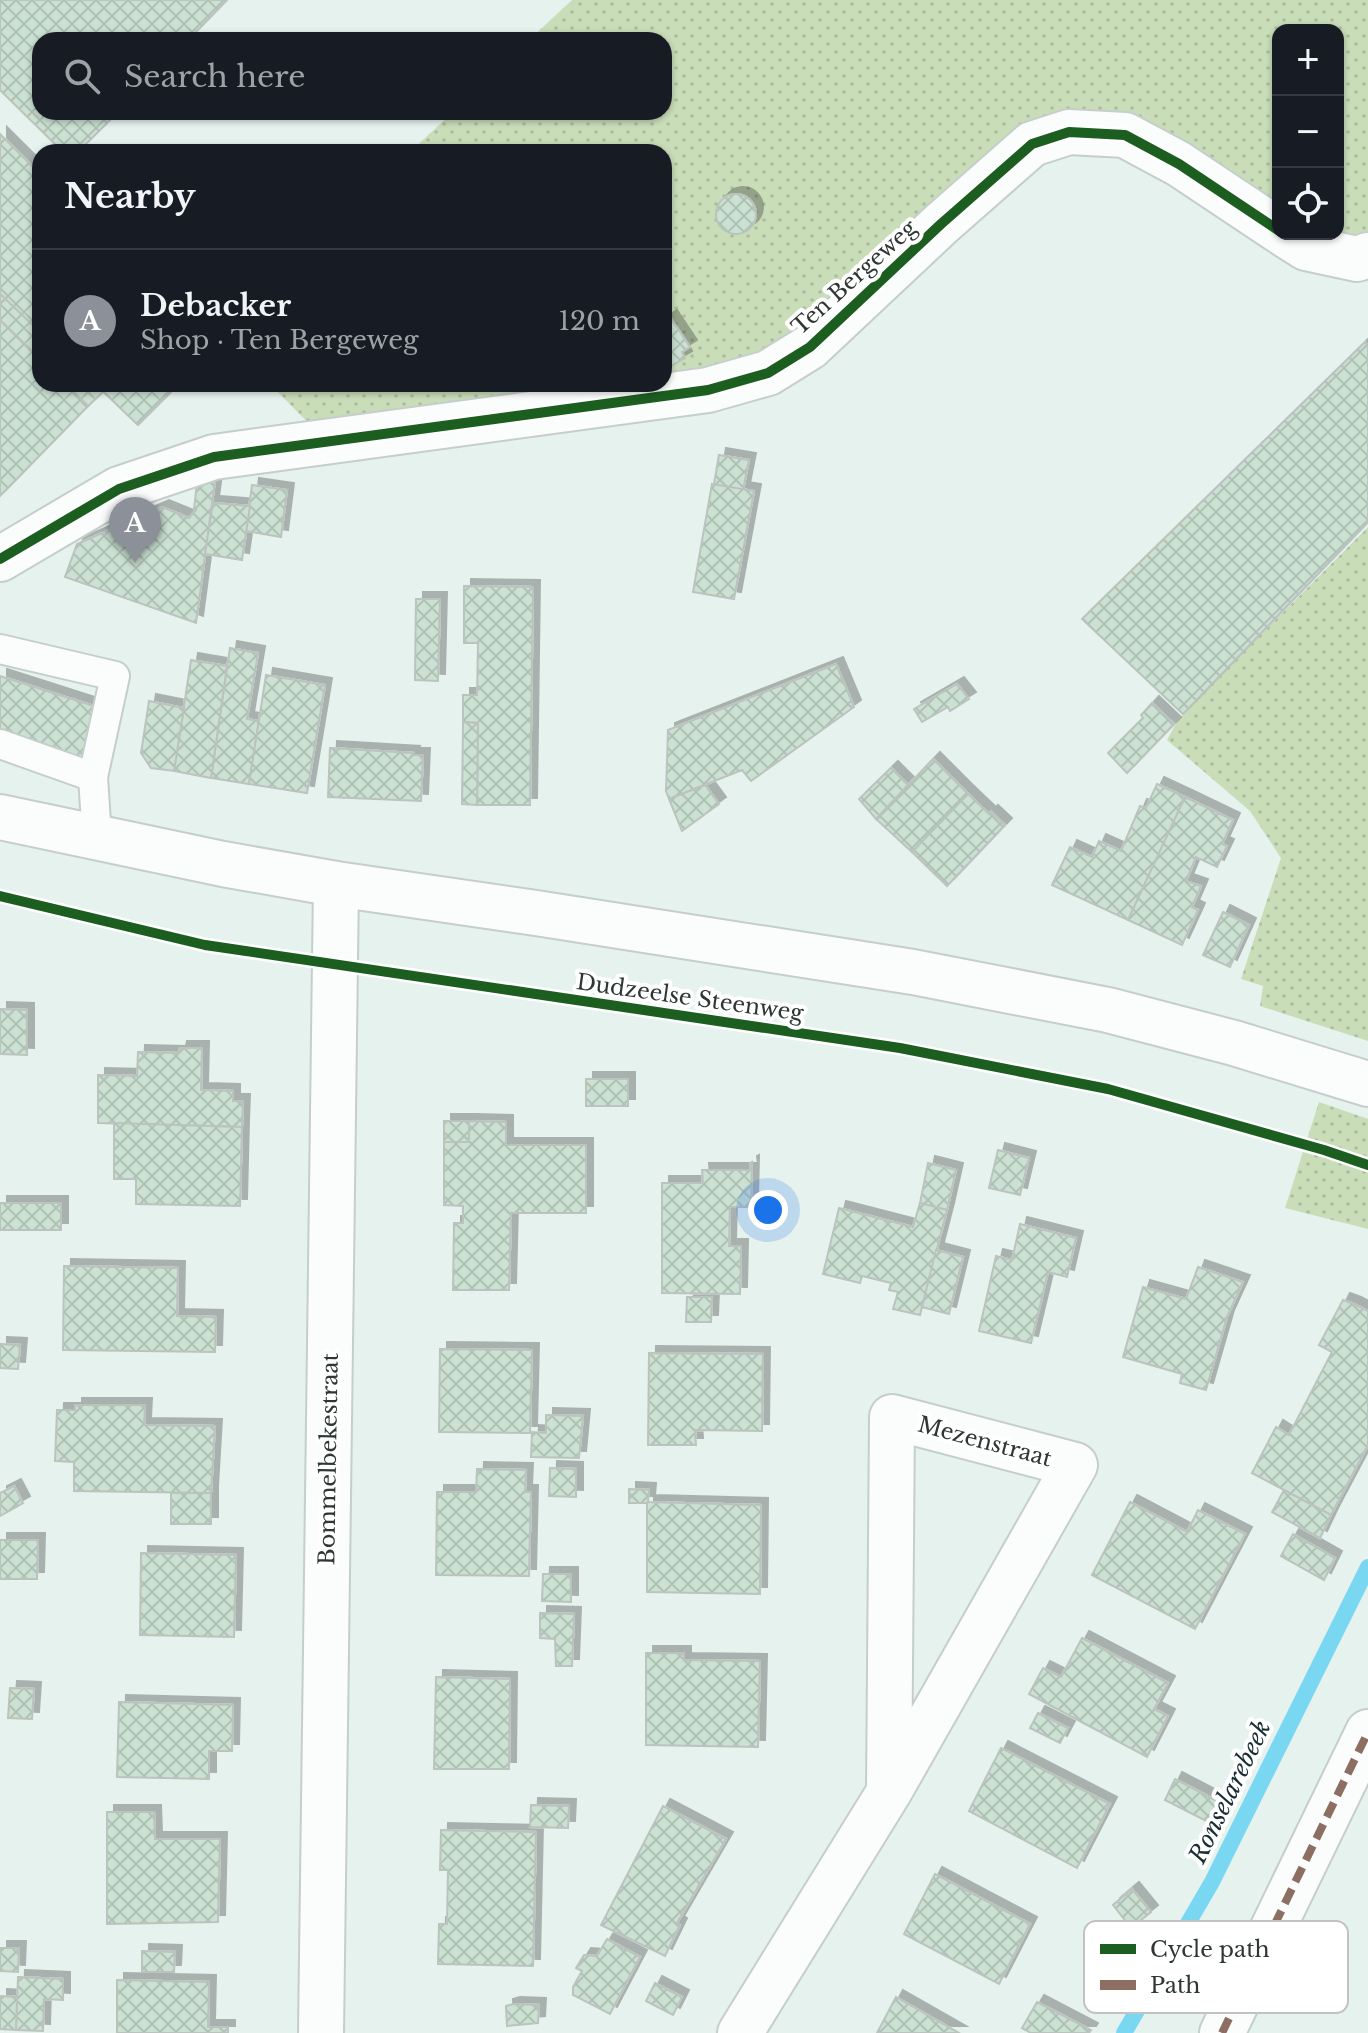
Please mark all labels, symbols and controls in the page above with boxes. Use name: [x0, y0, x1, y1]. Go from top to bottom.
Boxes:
map controls: [1272, 24, 1344, 240]
button: +: [1272, 24, 1344, 96]
search box: [32, 32, 672, 120]
icon: search: [60, 54, 104, 98]
text: Search here: [124, 58, 305, 95]
button: −: [1272, 96, 1344, 168]
button: locate: [1272, 168, 1344, 240]
text: Nearby: [64, 175, 196, 217]
street label: Ten Bergeweg: [786, 214, 923, 341]
text: Debacker: [140, 287, 291, 324]
text: A: [79, 305, 101, 337]
text: 120 m: [558, 305, 640, 337]
text: Shop · Ten Bergeweg: [140, 324, 419, 356]
pin: A: [109, 497, 161, 563]
street label: Dudzeelse Steenweg: [575, 968, 806, 1027]
your location: [748, 1190, 788, 1230]
street label: Bommelbekestraat: [313, 1352, 344, 1565]
street label: Mezenstraat: [915, 1411, 1055, 1472]
water label: Ronselarebeek: [1182, 1716, 1277, 1869]
legend: [1084, 1921, 1348, 2013]
text: Cycle path: [1150, 1936, 1270, 1963]
text: Path: [1150, 1972, 1201, 1999]

